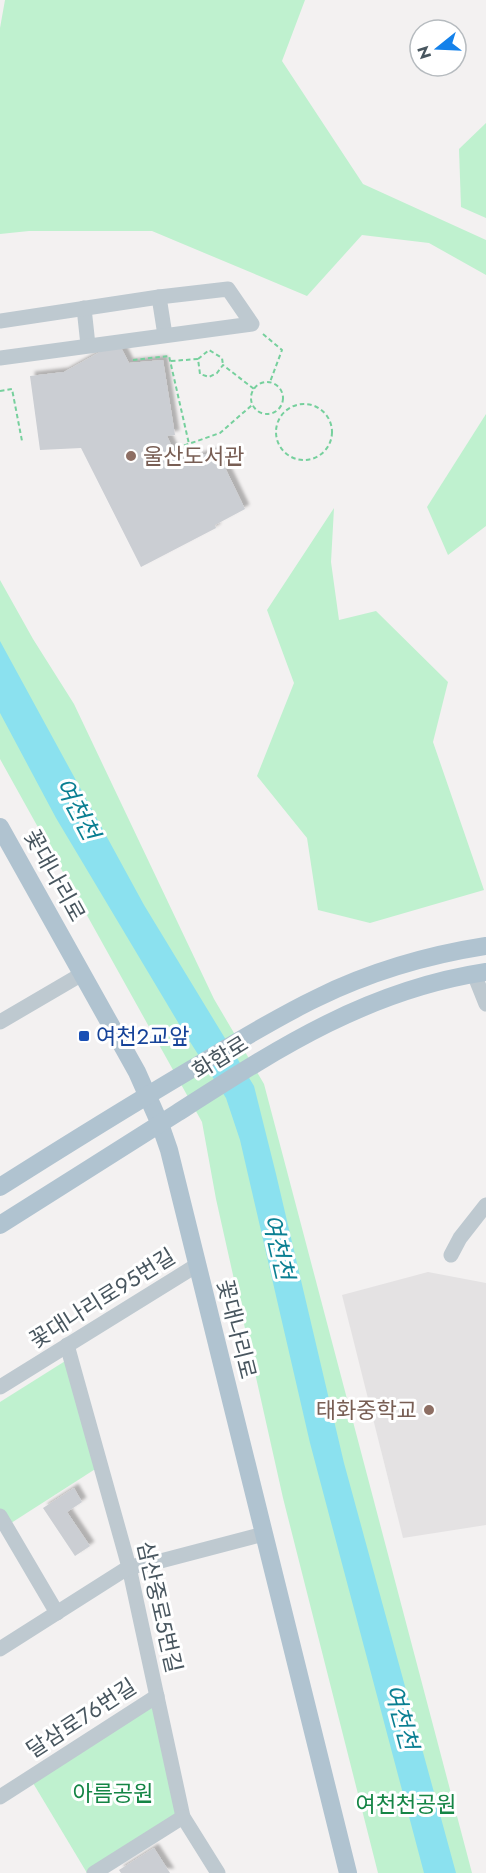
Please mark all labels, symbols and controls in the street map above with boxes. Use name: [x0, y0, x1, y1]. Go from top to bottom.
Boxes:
north arrow: [408, 18, 468, 78]
text: N: [411, 43, 437, 62]
place label: 울산도서관: [143, 440, 244, 472]
marker: 울산도서관: [124, 449, 138, 463]
water label: 여천천: [46, 771, 110, 849]
street label: 꽃대나리로: [16, 823, 94, 927]
place label: 여천2교앞: [96, 1020, 189, 1052]
street label: 화합로: [186, 1027, 254, 1087]
marker: 여천2교앞: [77, 1029, 91, 1043]
water label: 여천천: [254, 1211, 304, 1286]
street label: 꽃대나리로95번길: [23, 1240, 181, 1356]
street label: 꽃대나리로: [209, 1276, 265, 1382]
place label: 태화중학교: [316, 1394, 417, 1426]
marker: 태화중학교: [422, 1403, 436, 1417]
street label: 삼산중로5번길: [129, 1538, 191, 1676]
street label: 달삼로76번길: [20, 1670, 142, 1766]
water label: 여천천: [376, 1680, 428, 1756]
park label: 아름공원: [73, 1777, 153, 1809]
park label: 여천천공원: [355, 1788, 457, 1820]

